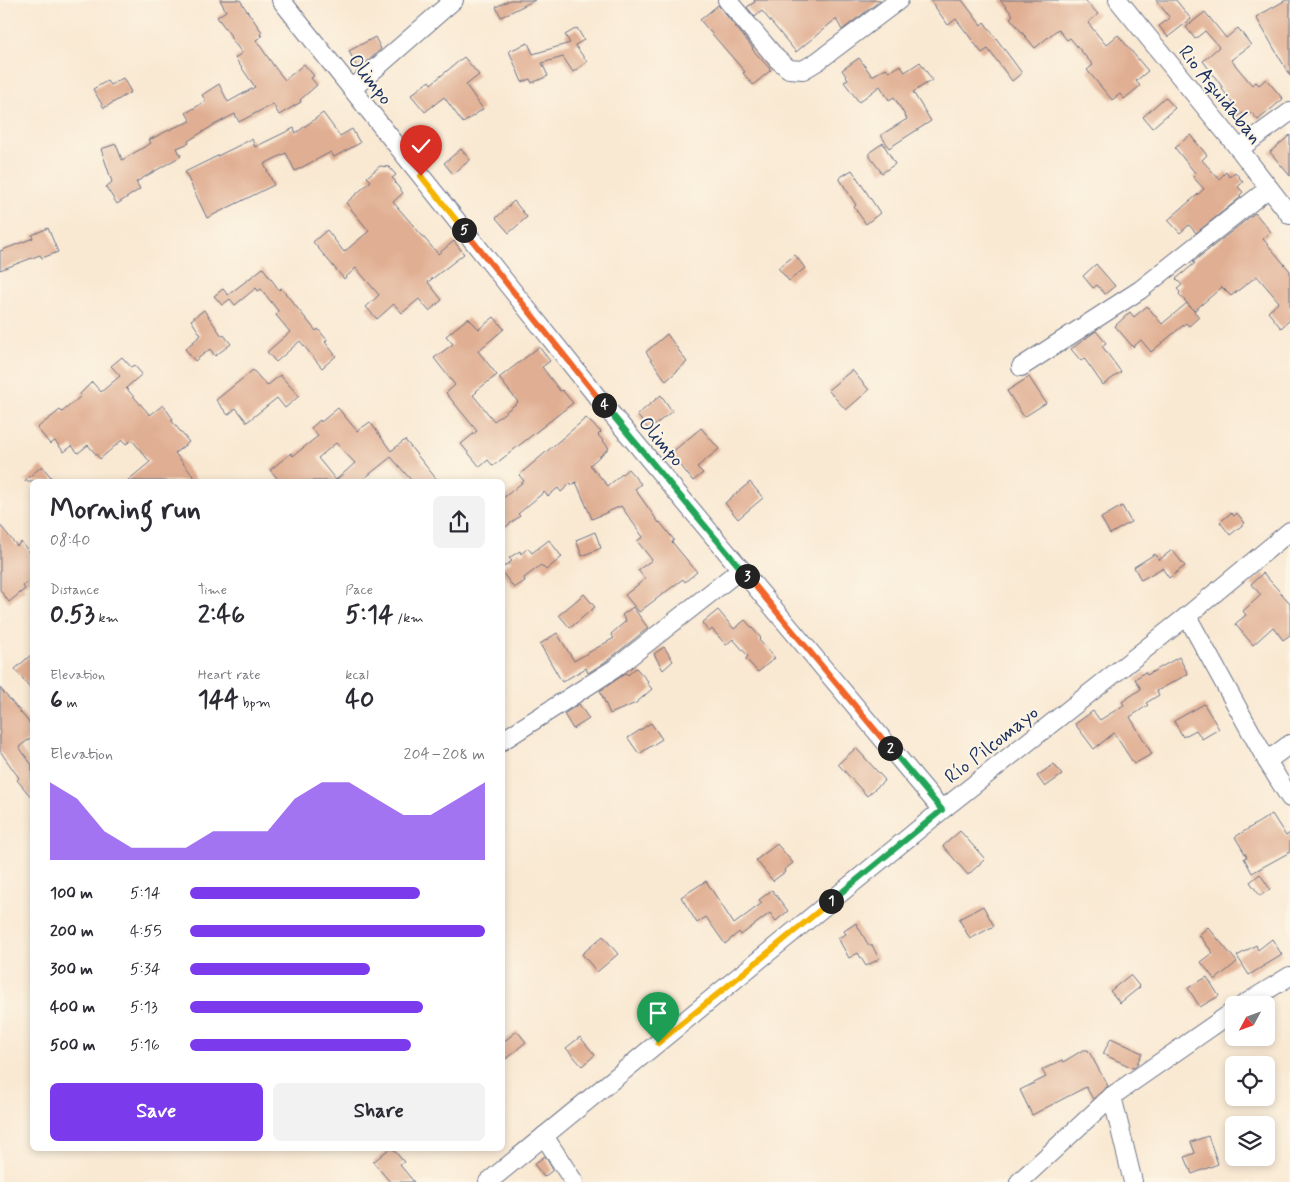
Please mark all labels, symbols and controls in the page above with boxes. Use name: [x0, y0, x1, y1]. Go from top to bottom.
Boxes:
street label: Rio Aquidaban: [1172, 40, 1268, 150]
street label: Olimpo: [341, 49, 398, 111]
pin: [400, 125, 442, 176]
icon: check: [407, 132, 435, 160]
pin: 5: [452, 218, 476, 242]
text: 5: [460, 221, 469, 239]
pin: 4: [592, 392, 616, 418]
text: 4: [600, 396, 609, 414]
street label: Olimpo: [632, 411, 690, 473]
text: Morning run: [50, 492, 201, 529]
button: share: [433, 496, 485, 548]
text: 08:40: [50, 530, 90, 551]
pin: 3: [734, 564, 760, 588]
text: 3: [744, 567, 751, 585]
text: Distance: [50, 581, 99, 599]
text: Time: [198, 581, 227, 599]
text: Pace: [345, 581, 373, 599]
text: 0.53: [50, 599, 95, 632]
text: 2:46: [198, 599, 245, 632]
text: 5:14: [345, 599, 393, 632]
text: km: [95, 609, 119, 627]
text: /km: [393, 609, 424, 627]
text: Elevation: [50, 666, 105, 684]
text: Heart rate: [198, 666, 261, 684]
text: kcal: [345, 666, 369, 684]
text: 6: [50, 684, 63, 717]
text: 144: [198, 684, 239, 717]
text: 40: [345, 684, 374, 717]
text: m: [63, 694, 78, 712]
text: bpm: [239, 694, 271, 712]
street label: Río Pilcomayo: [939, 700, 1045, 791]
pin: 2: [878, 736, 902, 760]
text: 2: [887, 739, 894, 757]
text: Elevation: [50, 744, 113, 765]
text: 204–208 m: [404, 744, 485, 765]
text: 100 m: [50, 883, 93, 904]
text: 5:14: [130, 883, 161, 904]
pin: 1: [818, 888, 844, 914]
text: 1: [828, 892, 835, 910]
text: 200 m: [50, 921, 94, 942]
text: 4:55: [130, 921, 162, 942]
text: 300 m: [50, 959, 93, 980]
text: 5:34: [130, 959, 161, 980]
pin: [637, 992, 679, 1043]
north arrow: [1225, 996, 1275, 1046]
map controls: [1225, 996, 1275, 1166]
text: 400 m: [50, 997, 95, 1018]
text: 5:13: [130, 997, 158, 1018]
icon: arrive: [644, 999, 672, 1027]
text: 500 m: [50, 1035, 95, 1056]
text: 5:16: [130, 1035, 160, 1056]
button: locate: [1225, 1056, 1275, 1106]
button: Save: [50, 1083, 263, 1141]
button: Share: [273, 1083, 485, 1141]
button: layers: [1225, 1116, 1275, 1166]

